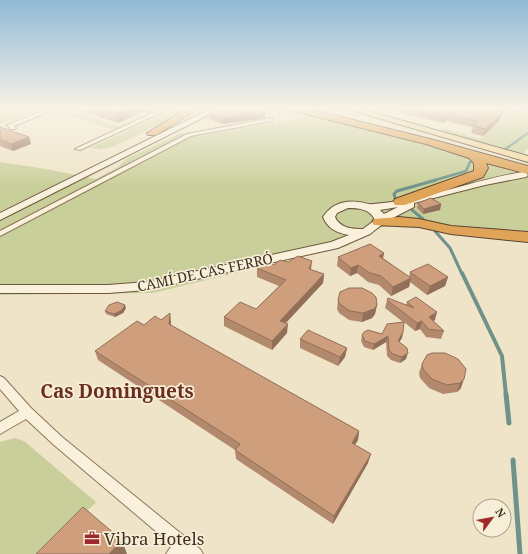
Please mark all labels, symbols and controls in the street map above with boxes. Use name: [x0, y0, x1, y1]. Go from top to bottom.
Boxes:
street label: CAMÍ DE CAS FERRÓ: [135, 248, 275, 296]
district label: Cas Dominguets: [40, 378, 194, 404]
north arrow: [472, 498, 512, 538]
text: N: [492, 505, 510, 520]
place label: Vibra Hotels: [104, 527, 204, 550]
office icon: Vibra Hotels: [83, 529, 101, 547]

